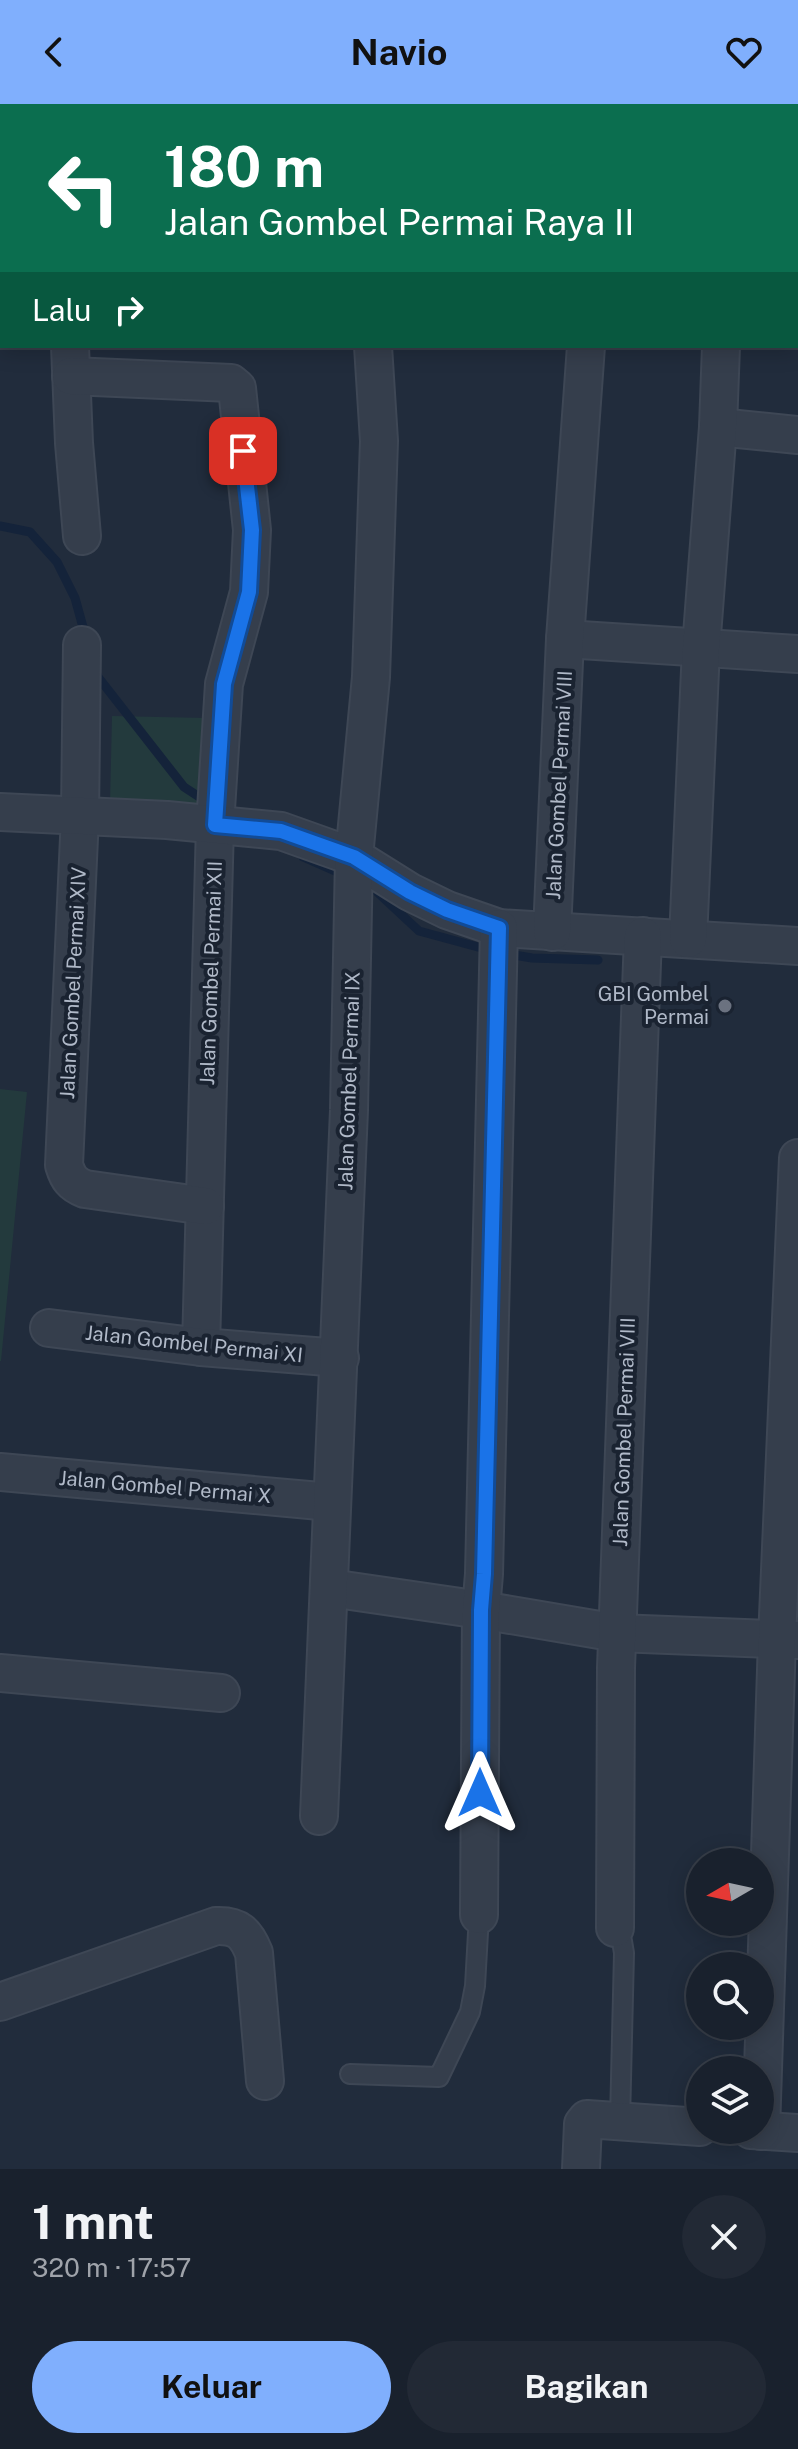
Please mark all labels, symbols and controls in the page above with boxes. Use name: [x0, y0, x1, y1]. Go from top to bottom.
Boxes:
icon: back: [32, 30, 76, 74]
icon: heart: [722, 30, 766, 74]
text: Navio: [351, 31, 447, 73]
text: 180 m: [164, 134, 324, 200]
icon: left: [32, 136, 136, 240]
text: Jalan Gombel Permai Raya II: [164, 201, 634, 243]
icon: right: [107, 288, 151, 332]
text: Lalu: [32, 292, 91, 328]
pin: [209, 417, 277, 485]
icon: arrive: [221, 429, 265, 473]
street label: Jalan Gombel Permai VIII: [541, 670, 577, 900]
street label: Jalan Gombel Permai XII: [195, 860, 227, 1086]
street label: Jalan Gombel Permai XIV: [55, 866, 91, 1100]
street label: Jalan Gombel Permai IX: [333, 971, 365, 1191]
place label: GBI Gombel Permai: [598, 982, 709, 1029]
marker: GBI Gombel Permai: [716, 997, 734, 1015]
street label: Jalan Gombel Permai VIII: [608, 1317, 640, 1547]
street label: Jalan Gombel Permai XI: [84, 1321, 304, 1367]
street label: Jalan Gombel Permai X: [58, 1466, 272, 1508]
position arrow: [438, 1751, 522, 1835]
north arrow: [686, 1848, 774, 1936]
map controls: [686, 1848, 774, 2144]
button: search: [686, 1952, 774, 2040]
button: layers: [686, 2056, 774, 2144]
text: 1 mnt: [32, 2193, 154, 2250]
button: close: [682, 2195, 766, 2279]
text: 320 m · 17:57: [32, 2252, 191, 2283]
button: Keluar: [32, 2341, 391, 2433]
button: Bagikan: [407, 2341, 766, 2433]

